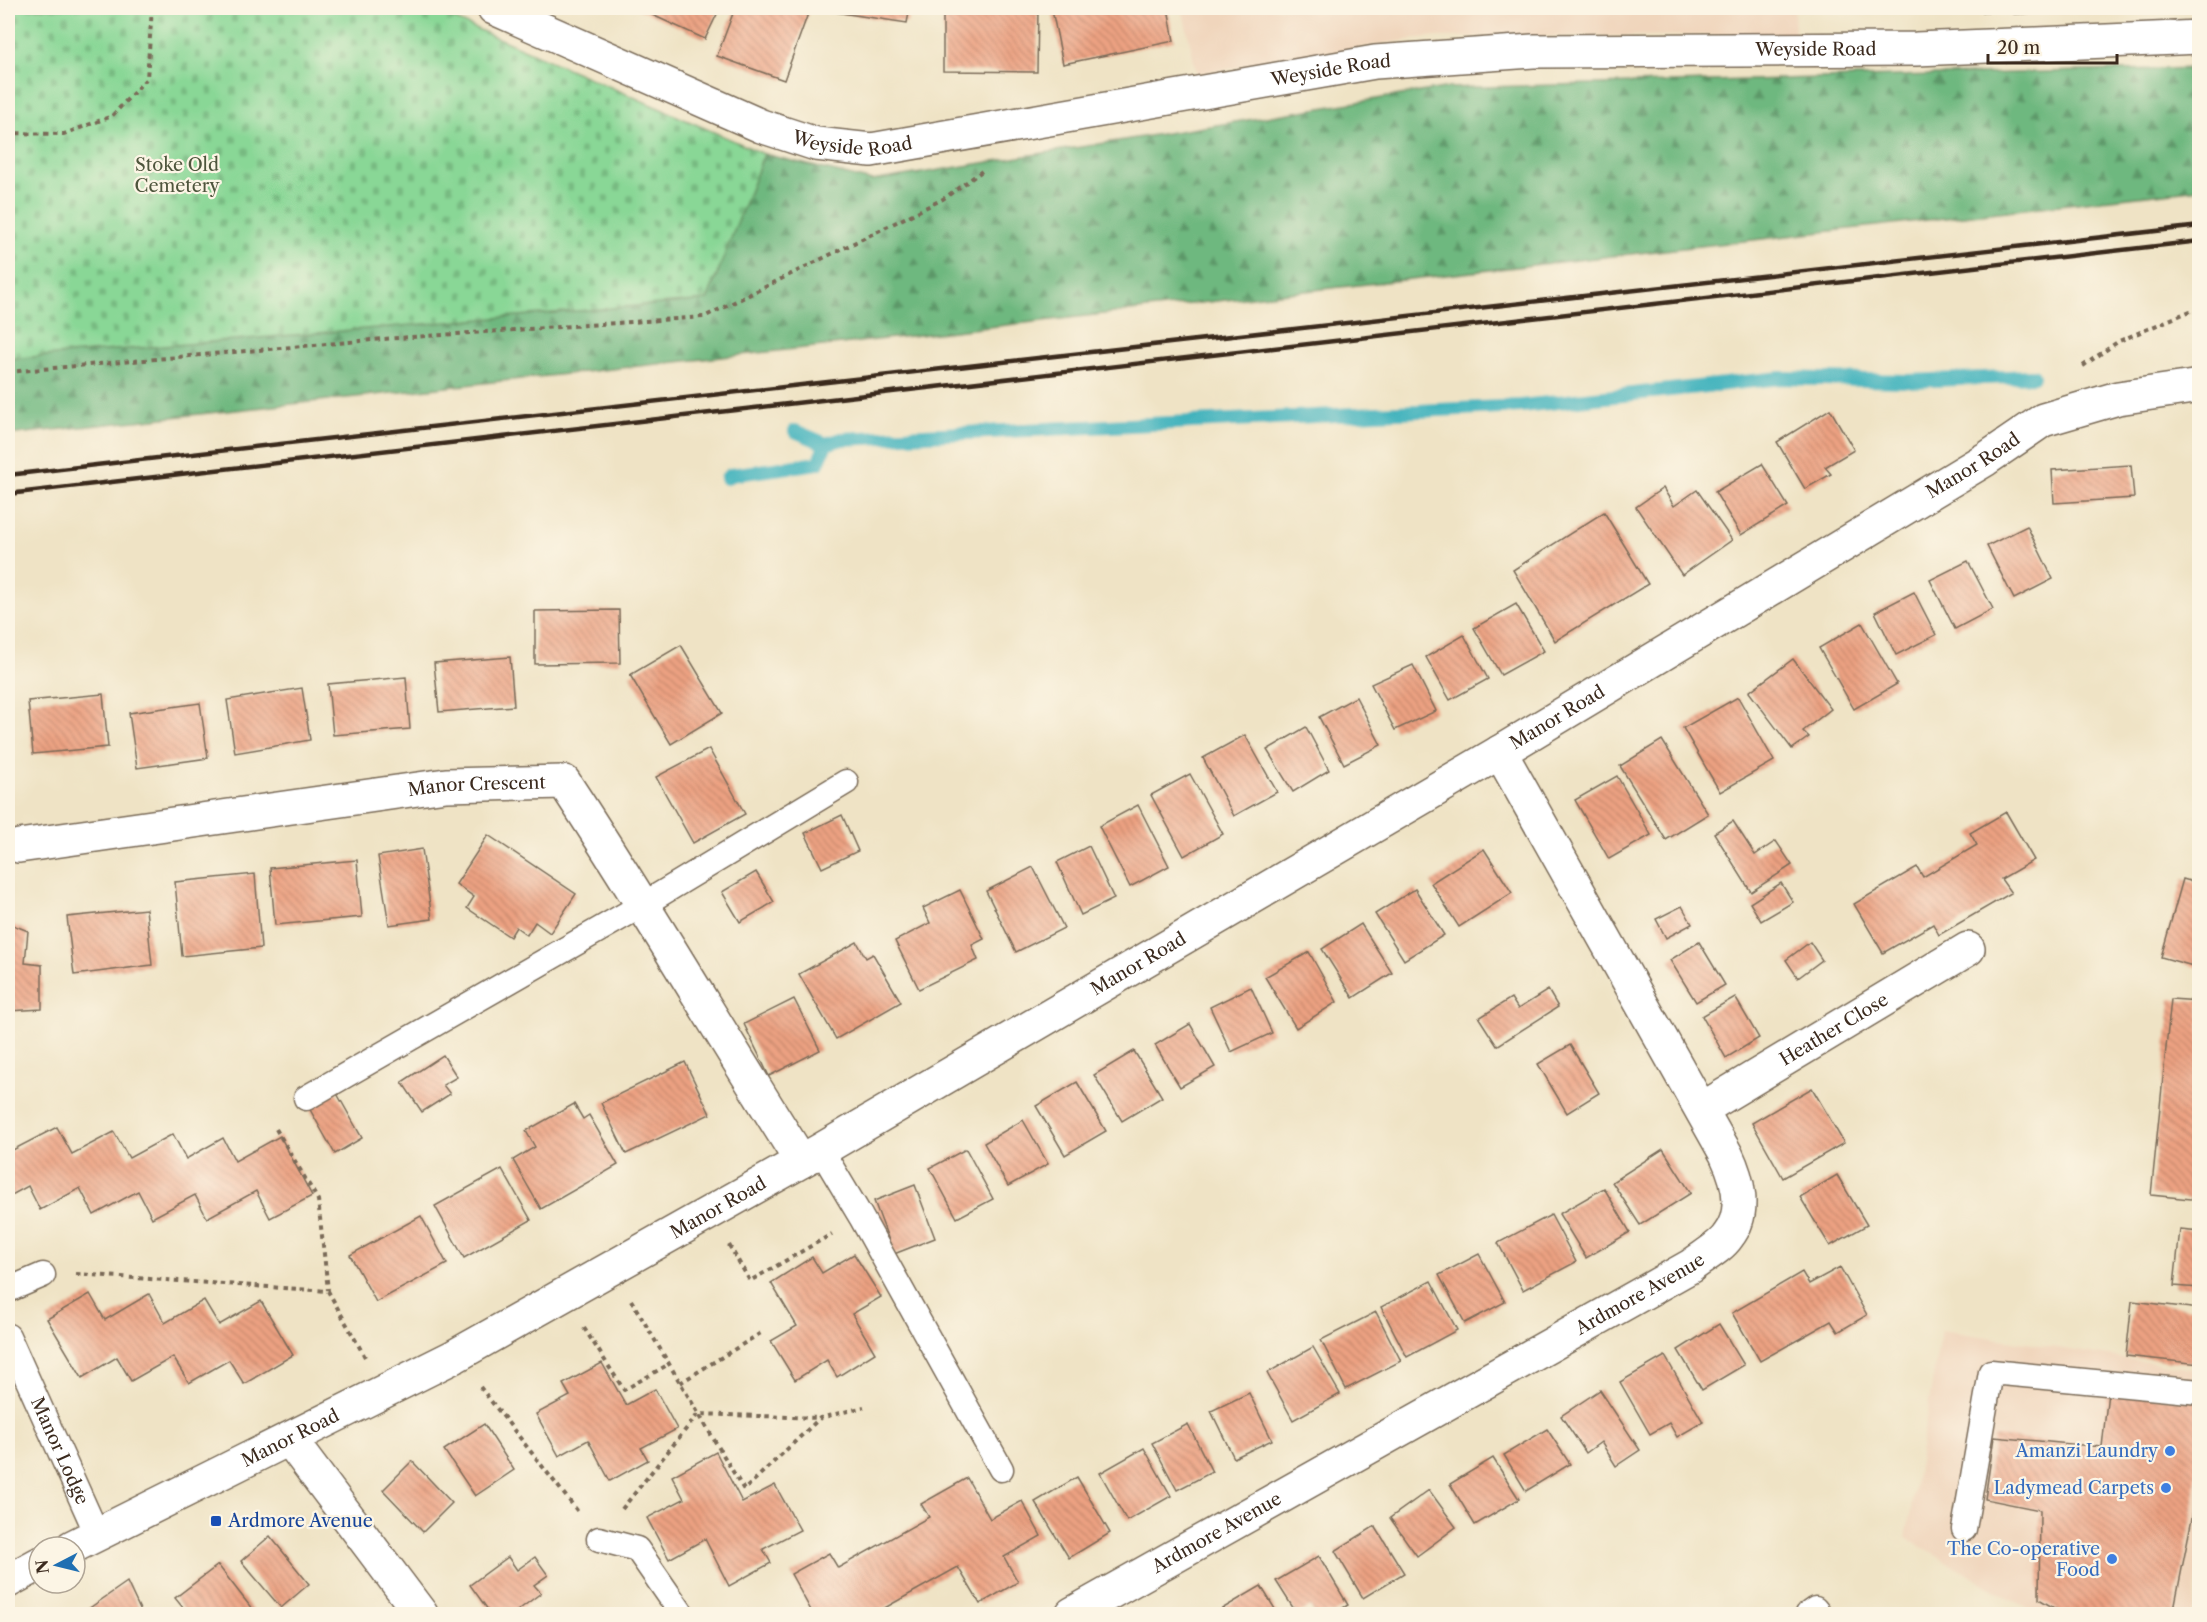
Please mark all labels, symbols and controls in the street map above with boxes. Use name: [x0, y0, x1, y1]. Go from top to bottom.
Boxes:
scale bar: [1988, 27, 2117, 65]
text: 20 m: [1997, 37, 2041, 59]
street label: Weyside Road: [1754, 38, 1877, 61]
street label: Weyside Road: [1268, 50, 1392, 91]
street label: Weyside Road: [788, 126, 914, 161]
park label: Stoke Old Cemetery: [135, 154, 220, 197]
street label: Manor Road: [1922, 428, 2024, 503]
street label: Manor Road: [1506, 680, 1609, 754]
street label: Manor Crescent: [406, 771, 547, 801]
street label: Manor Road: [1087, 927, 1190, 1000]
street label: Heather Close: [1776, 989, 1892, 1071]
street label: Manor Road: [666, 1172, 770, 1244]
street label: Ardmore Avenue: [1571, 1249, 1709, 1340]
street label: Manor Lodge: [26, 1394, 93, 1508]
street label: Manor Road: [238, 1404, 343, 1472]
place label: Amanzi Laundry: [2014, 1440, 2159, 1462]
marker: Amanzi Laundry: [2163, 1444, 2177, 1458]
place label: Ladymead Carpets: [1993, 1477, 2154, 1499]
marker: Ladymead Carpets: [2159, 1481, 2173, 1495]
street label: Ardmore Avenue: [1147, 1488, 1285, 1578]
place label: Ardmore Avenue: [227, 1510, 373, 1532]
marker: Ardmore Avenue: [209, 1514, 223, 1528]
north arrow: [27, 1535, 87, 1595]
place label: The Co-operative Food: [1947, 1538, 2100, 1581]
marker: The Co-operative Food: [2105, 1552, 2119, 1566]
text: N: [31, 1559, 53, 1575]

